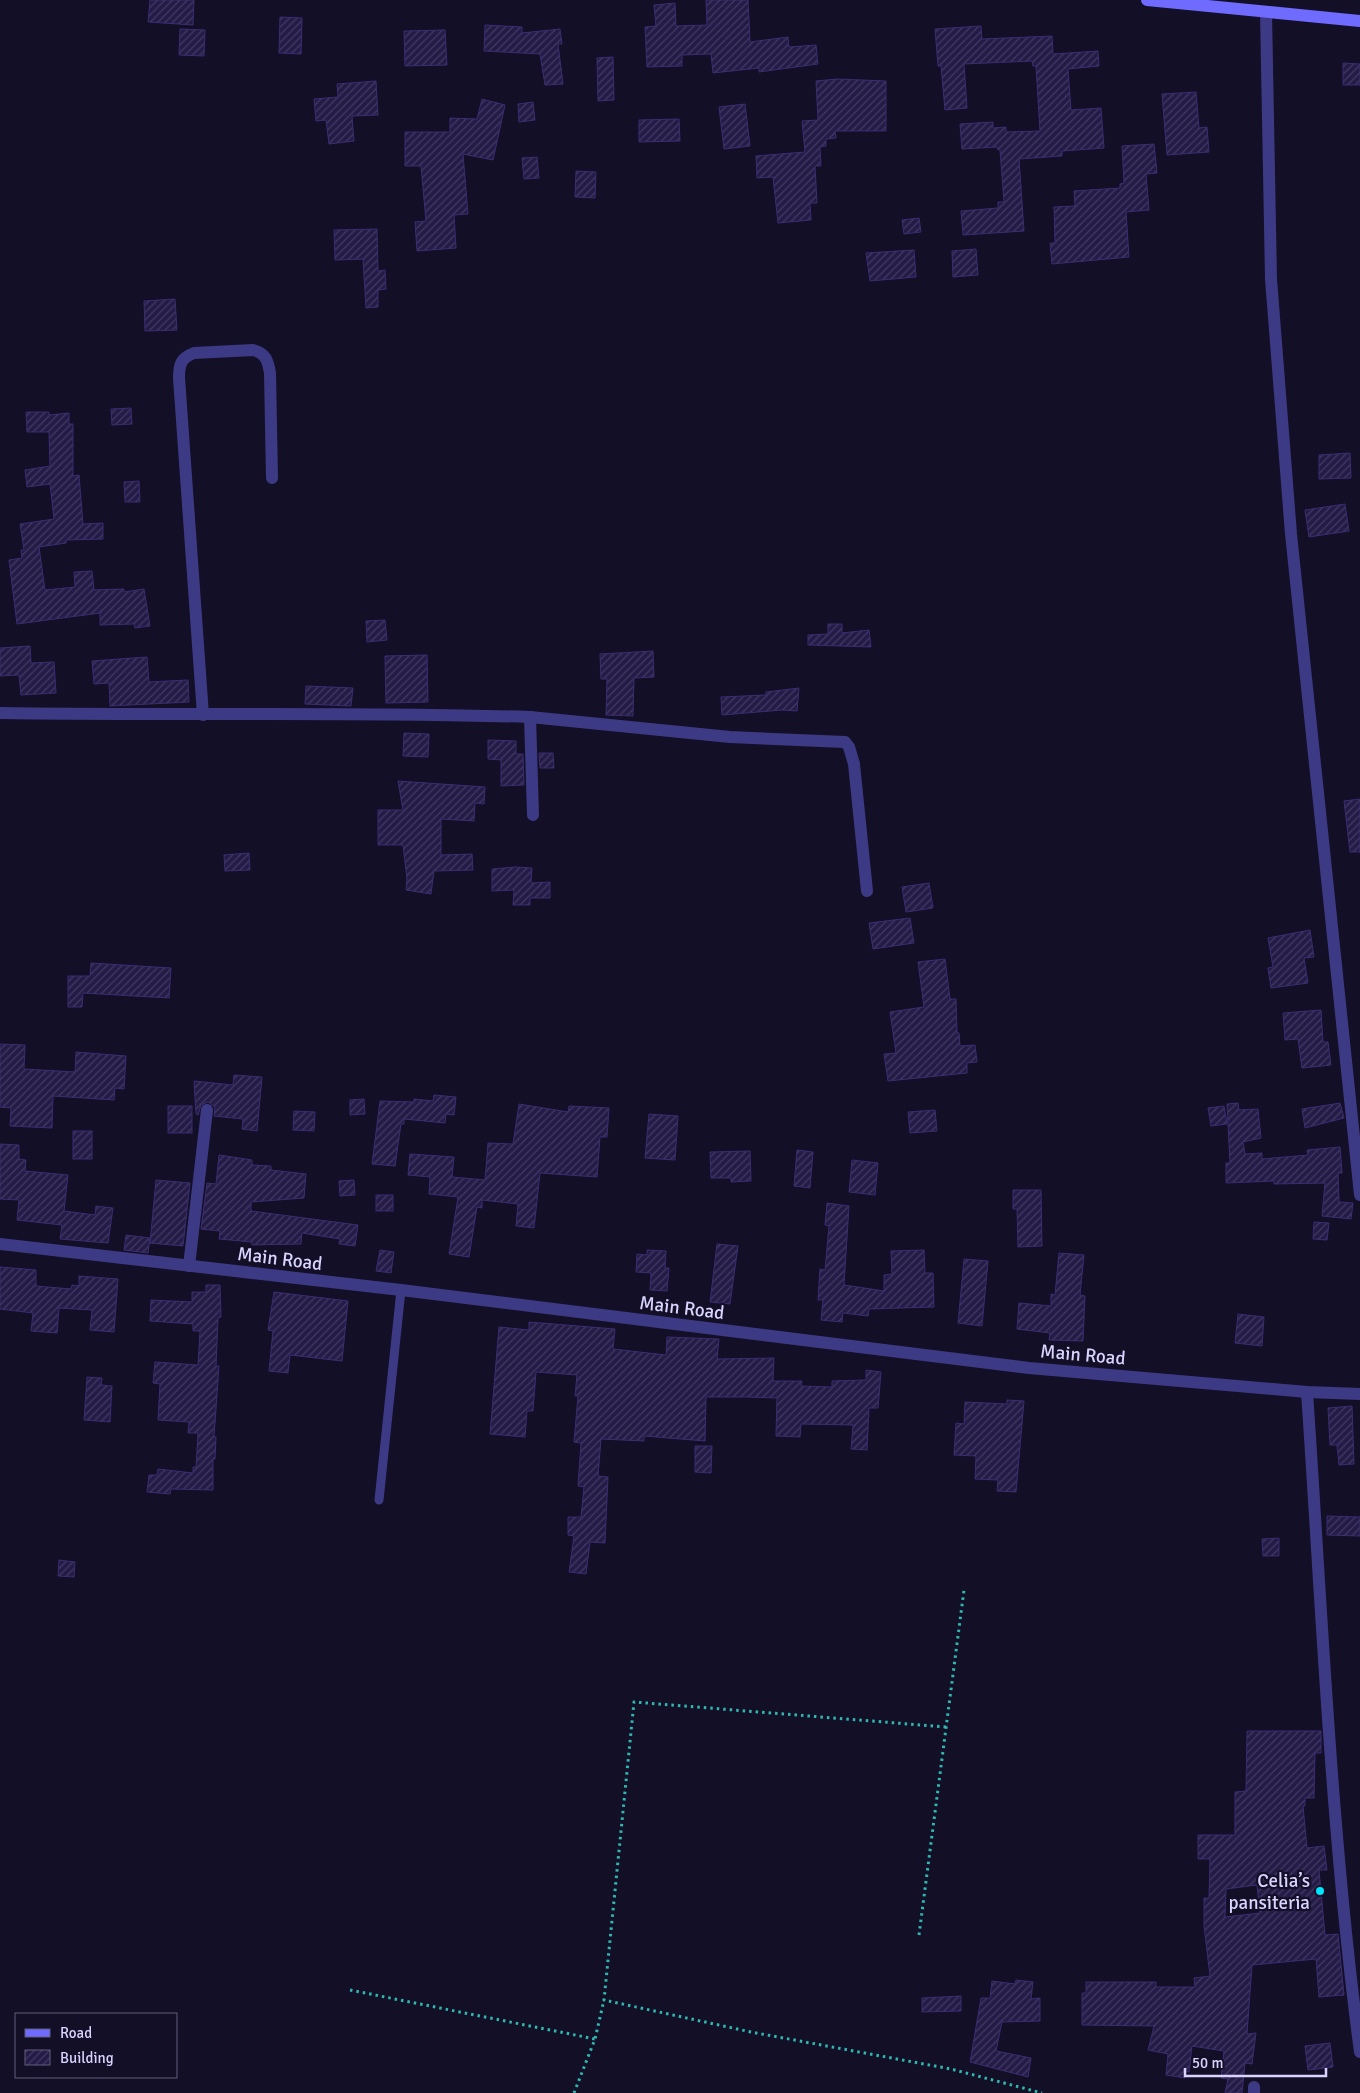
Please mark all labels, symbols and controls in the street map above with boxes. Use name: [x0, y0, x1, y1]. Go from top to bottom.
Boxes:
street label: Main Road: [236, 1242, 324, 1276]
street label: Main Road: [638, 1291, 726, 1325]
street label: Main Road: [1039, 1339, 1126, 1371]
place label: Celia’s pansiteria: [1228, 1869, 1310, 1915]
marker: Celia’s pansiteria: [1314, 1885, 1326, 1897]
legend: [15, 2013, 178, 2078]
text: Road: [60, 2024, 92, 2042]
scale bar: [1185, 2046, 1326, 2078]
text: Building: [60, 2049, 114, 2067]
text: 50 m: [1192, 2054, 1223, 2072]

